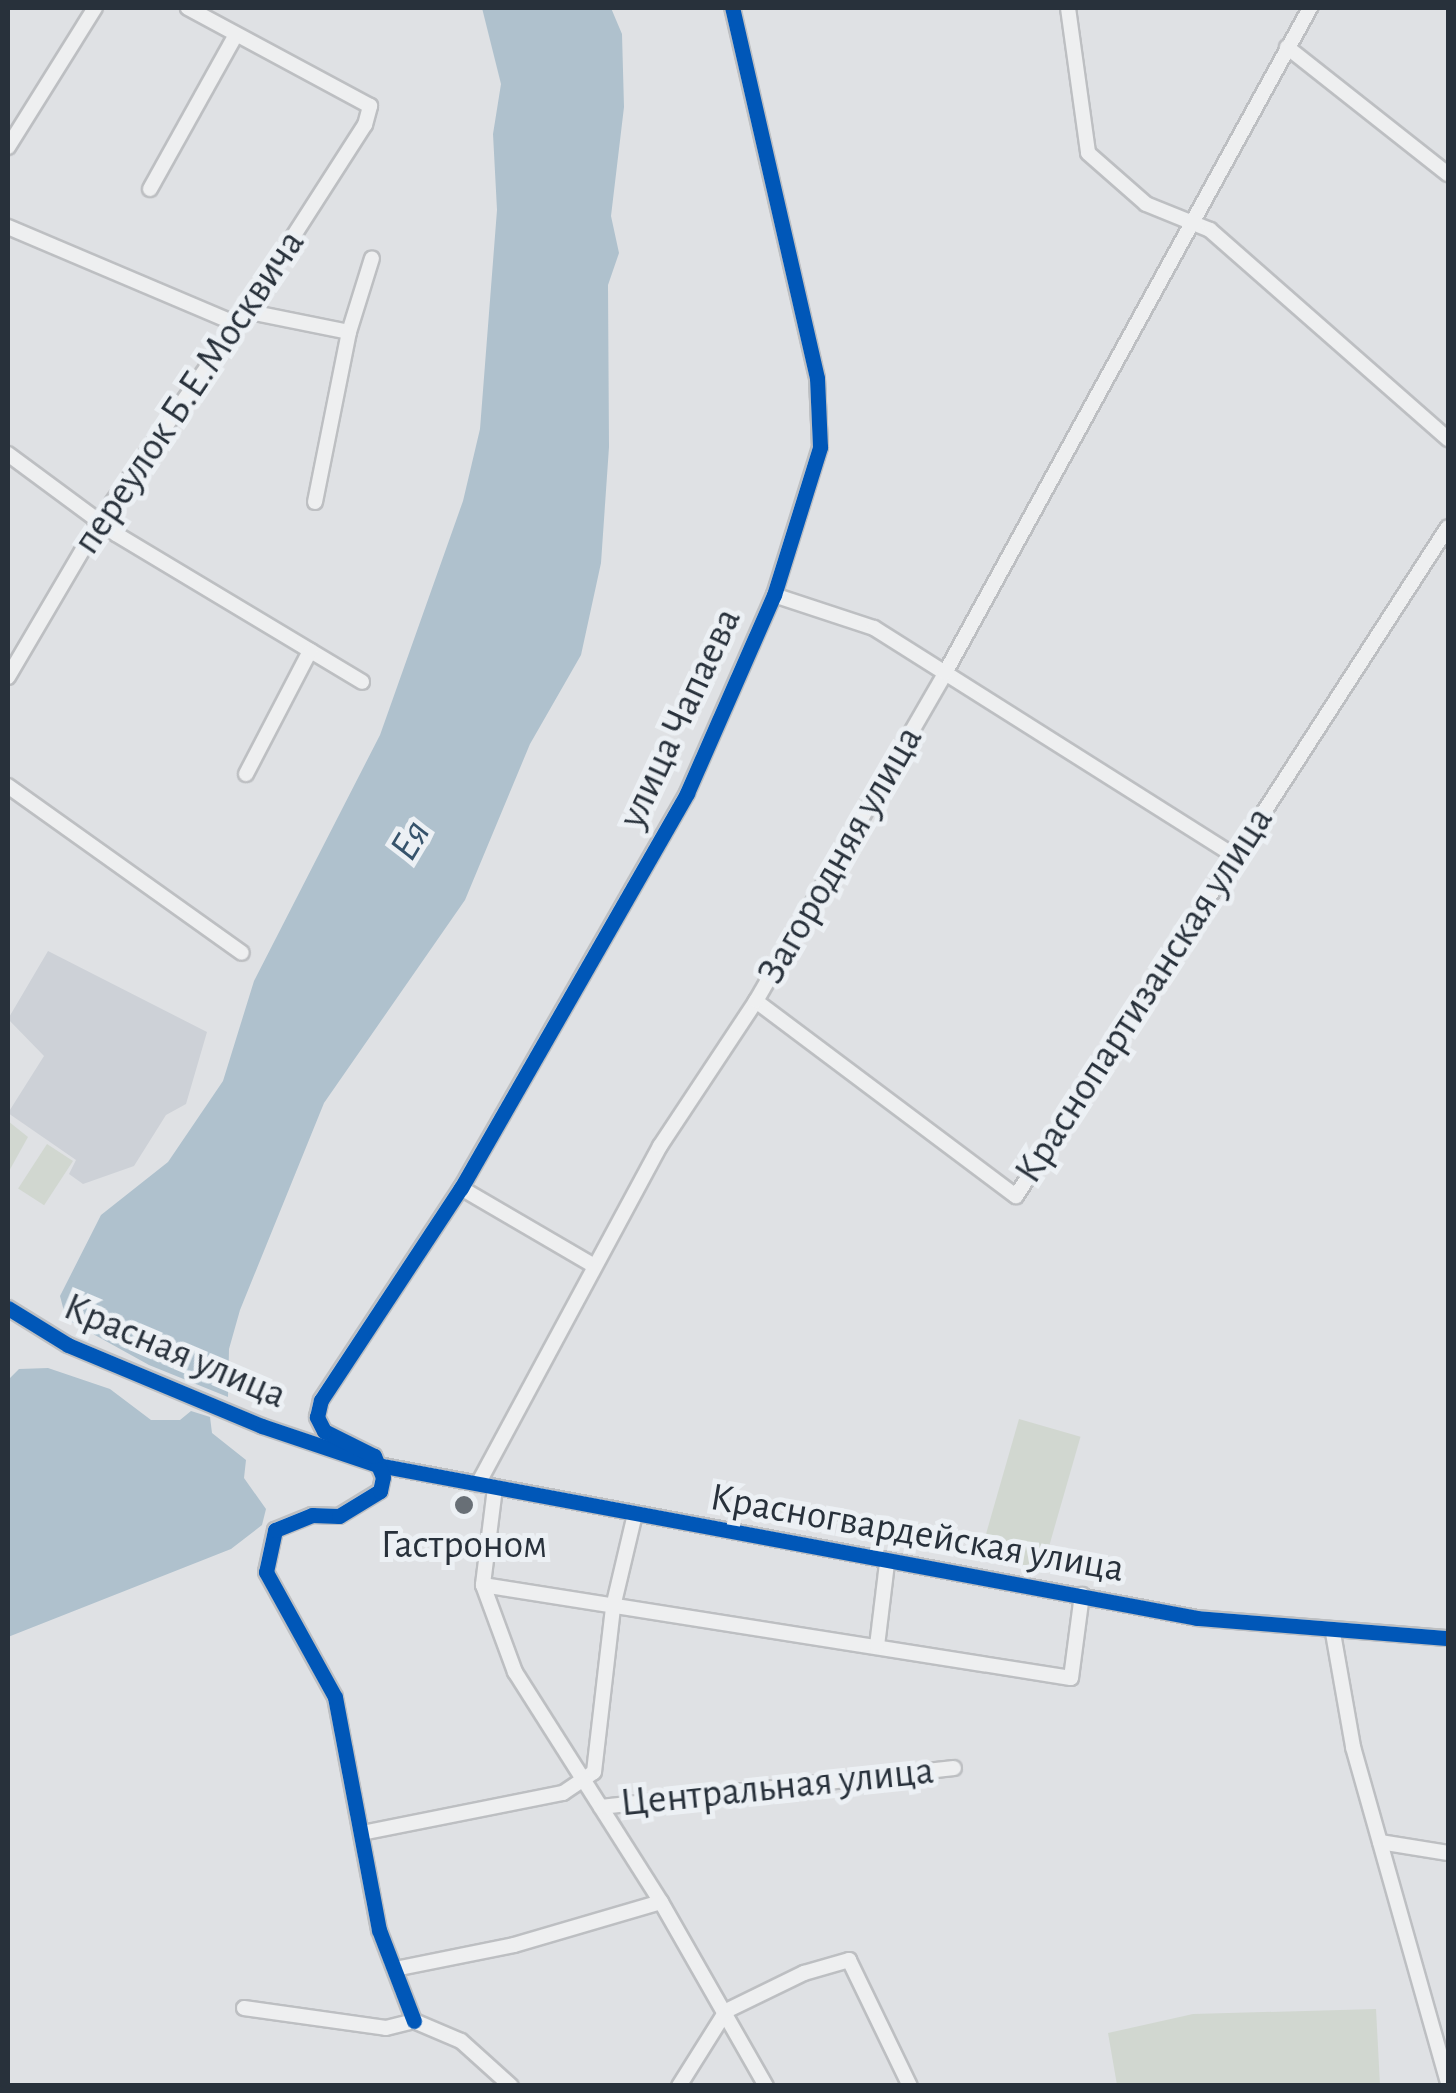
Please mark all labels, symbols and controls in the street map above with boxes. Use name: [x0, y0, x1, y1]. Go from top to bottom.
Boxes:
street label: переулок Б.Е.Москвича: [63, 221, 315, 563]
street label: улица Чапаева: [608, 601, 752, 835]
street label: Загородняя улица: [747, 718, 933, 992]
street label: Краснопартизанская улица: [1004, 798, 1284, 1192]
water label: Ея: [379, 811, 441, 869]
street label: Красная улица: [57, 1283, 293, 1419]
street label: Красногвардейская улица: [706, 1473, 1128, 1593]
marker: Гастроном: [453, 1494, 475, 1516]
place label: Гастроном: [381, 1521, 547, 1569]
street label: Центральная улица: [618, 1747, 936, 1827]

